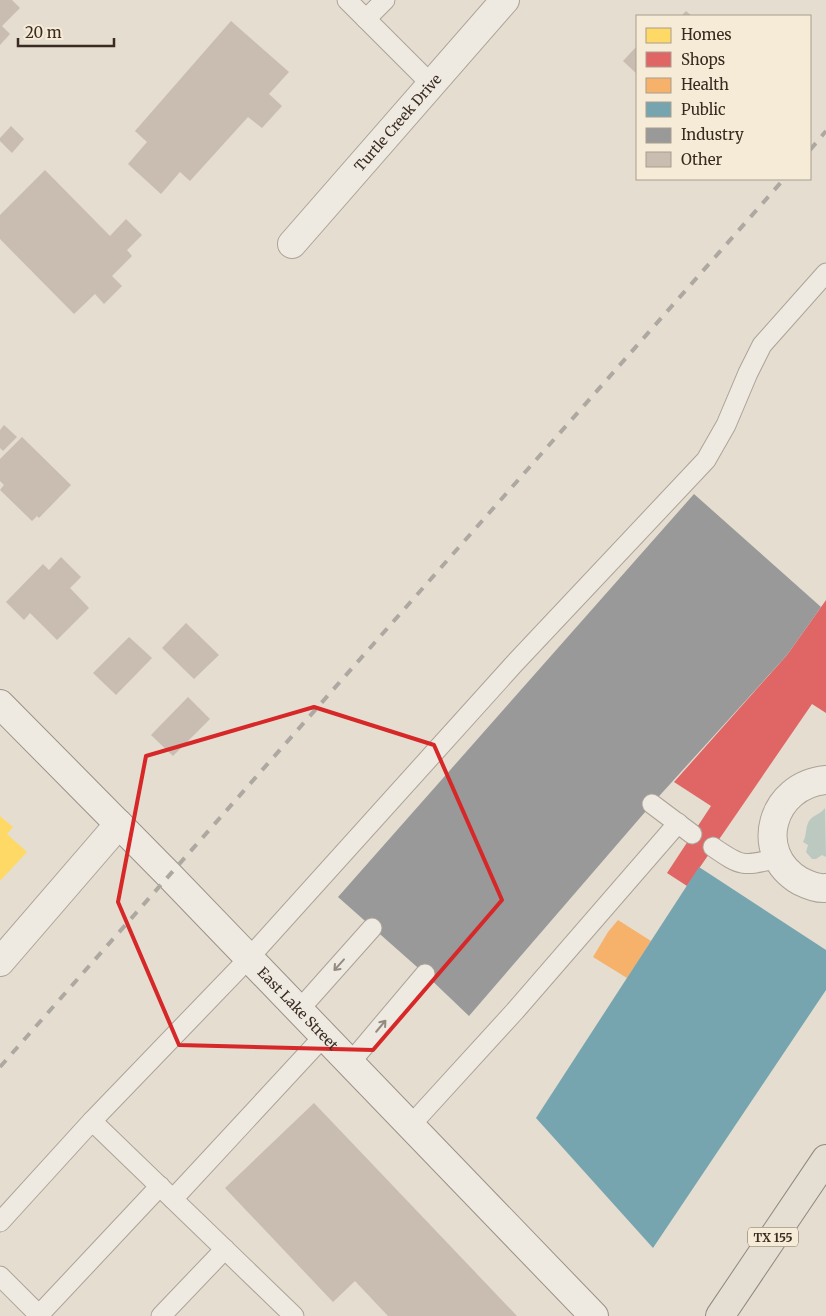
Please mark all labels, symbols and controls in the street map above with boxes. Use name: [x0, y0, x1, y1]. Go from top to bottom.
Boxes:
scale bar: [18, 15, 114, 47]
legend: [636, 15, 811, 180]
text: 20 m: [25, 23, 62, 42]
text: Homes: [681, 25, 732, 44]
text: Shops: [681, 50, 725, 69]
street label: Turtle Creek Drive: [350, 70, 445, 175]
text: Health: [681, 75, 729, 94]
text: Public: [681, 100, 726, 119]
text: Industry: [681, 125, 744, 144]
text: Other: [681, 150, 723, 169]
one-way arrow: [333, 958, 345, 971]
street label: East Lake Street: [254, 963, 342, 1054]
one-way arrow: [376, 1019, 387, 1032]
road number: TX 155: [748, 1228, 798, 1246]

